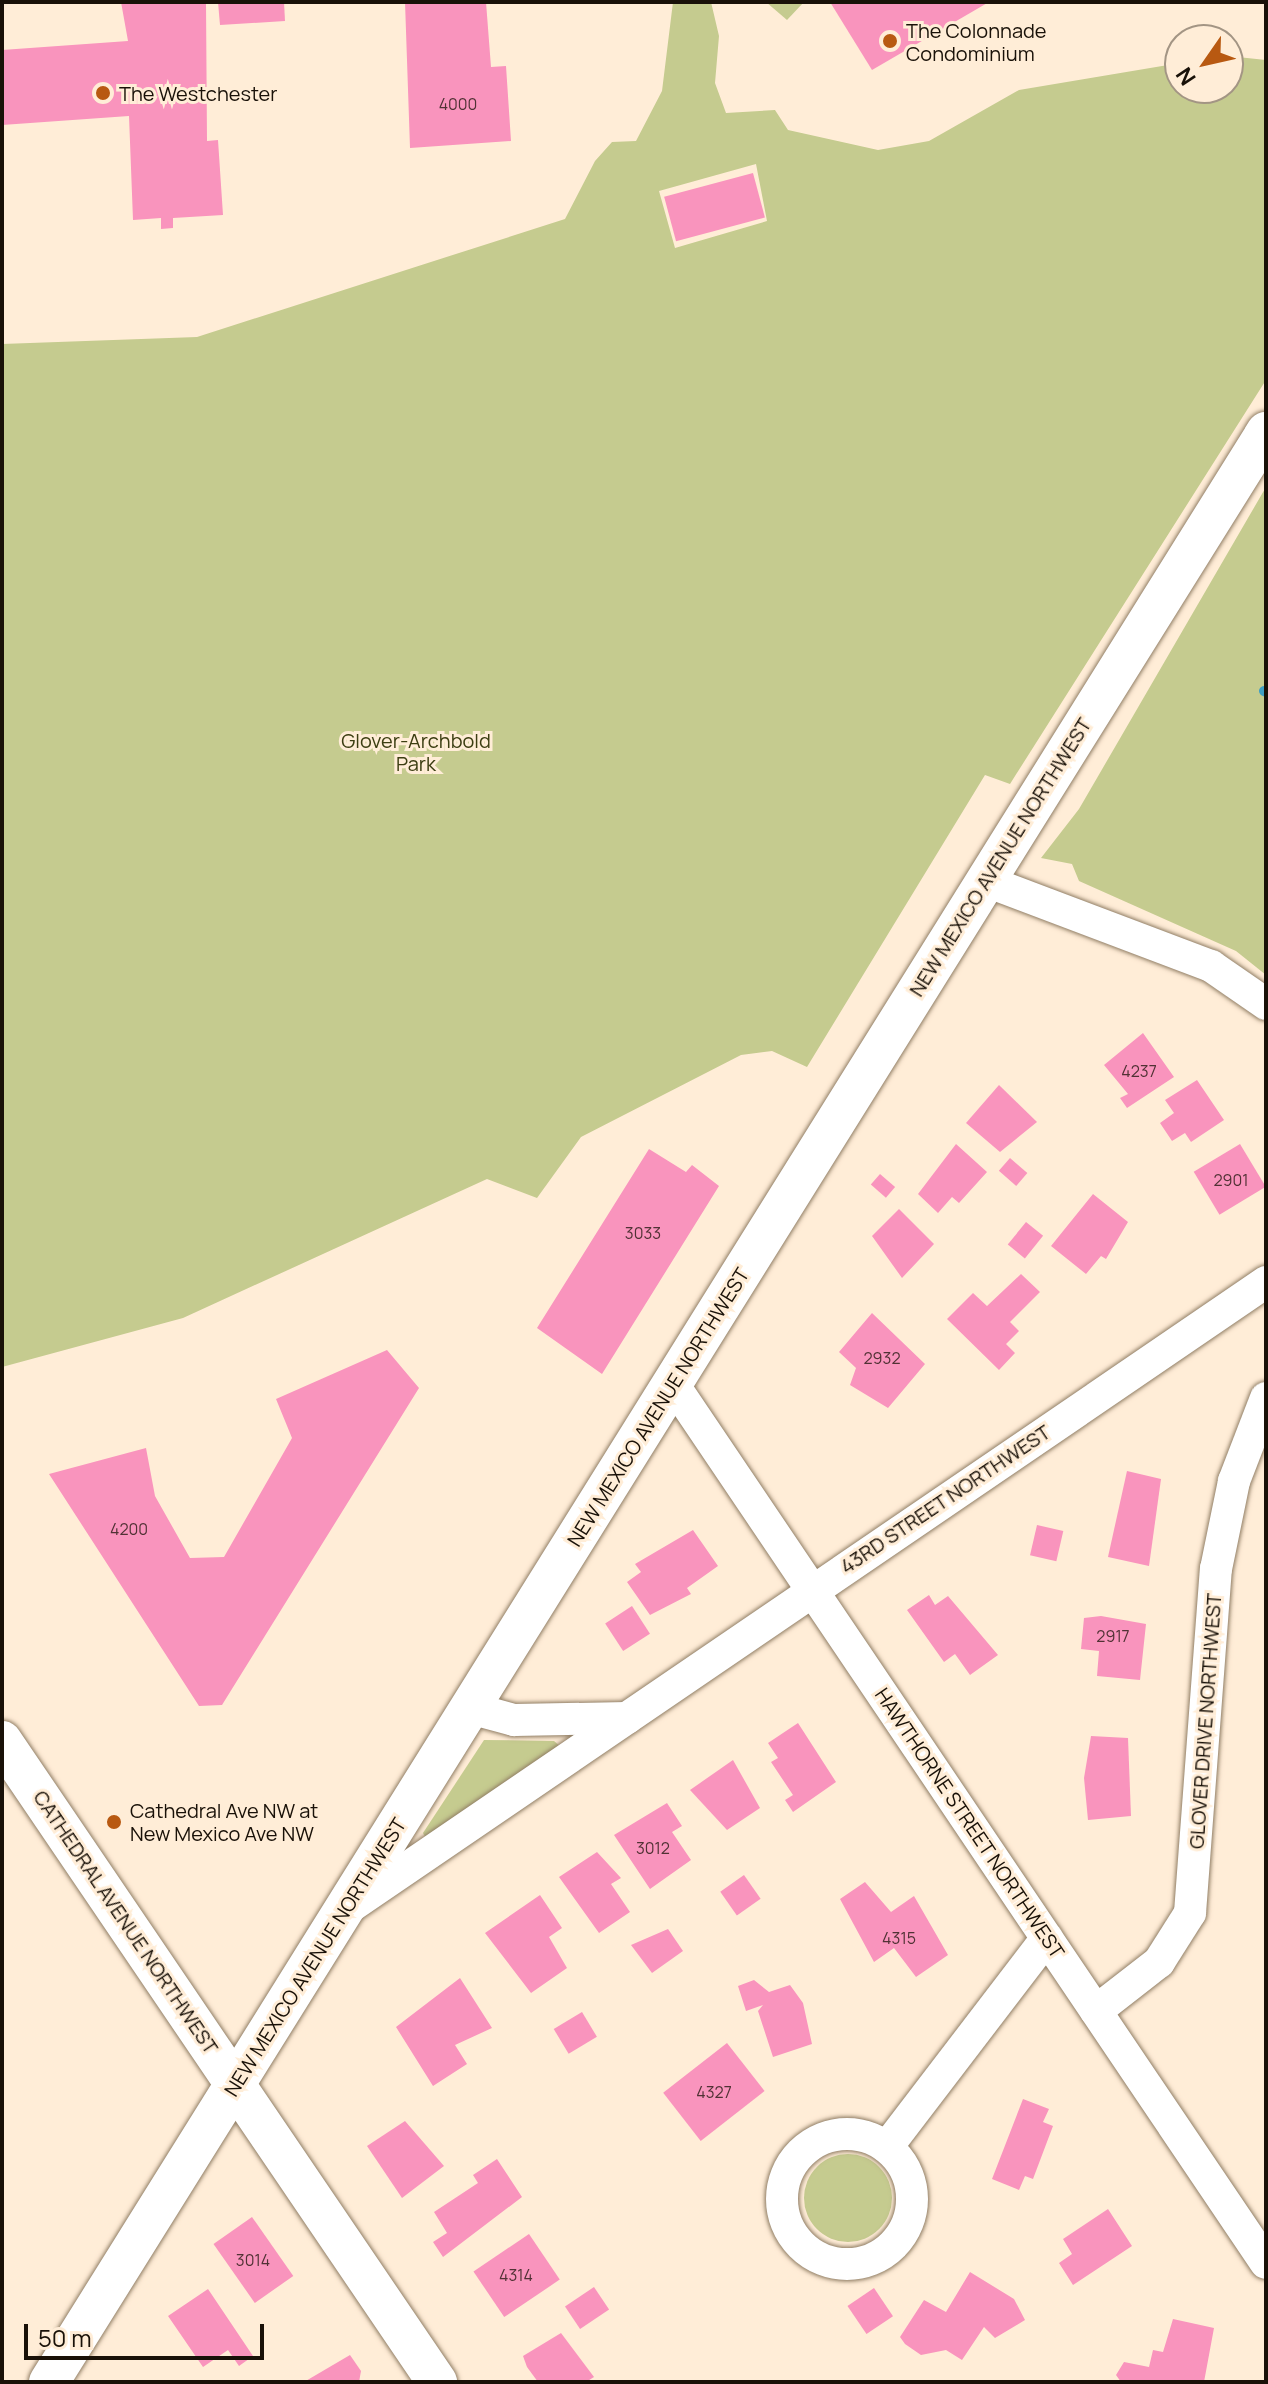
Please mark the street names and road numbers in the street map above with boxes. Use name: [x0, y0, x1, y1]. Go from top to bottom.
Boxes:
street label: NEW MEXICO AVENUE NORTHWEST: [904, 713, 1096, 1001]
street label: NEW MEXICO AVENUE NORTHWEST: [562, 1263, 754, 1551]
street label: 43RD STREET NORTHWEST: [835, 1420, 1055, 1578]
street label: GLOVER DRIVE NORTHWEST: [1184, 1592, 1226, 1850]
street label: HAWTHORNE STREET NORTHWEST: [870, 1683, 1070, 1963]
street label: CATHEDRAL AVENUE NORTHWEST: [28, 1785, 224, 2059]
street label: NEW MEXICO AVENUE NORTHWEST: [219, 1813, 411, 2101]

